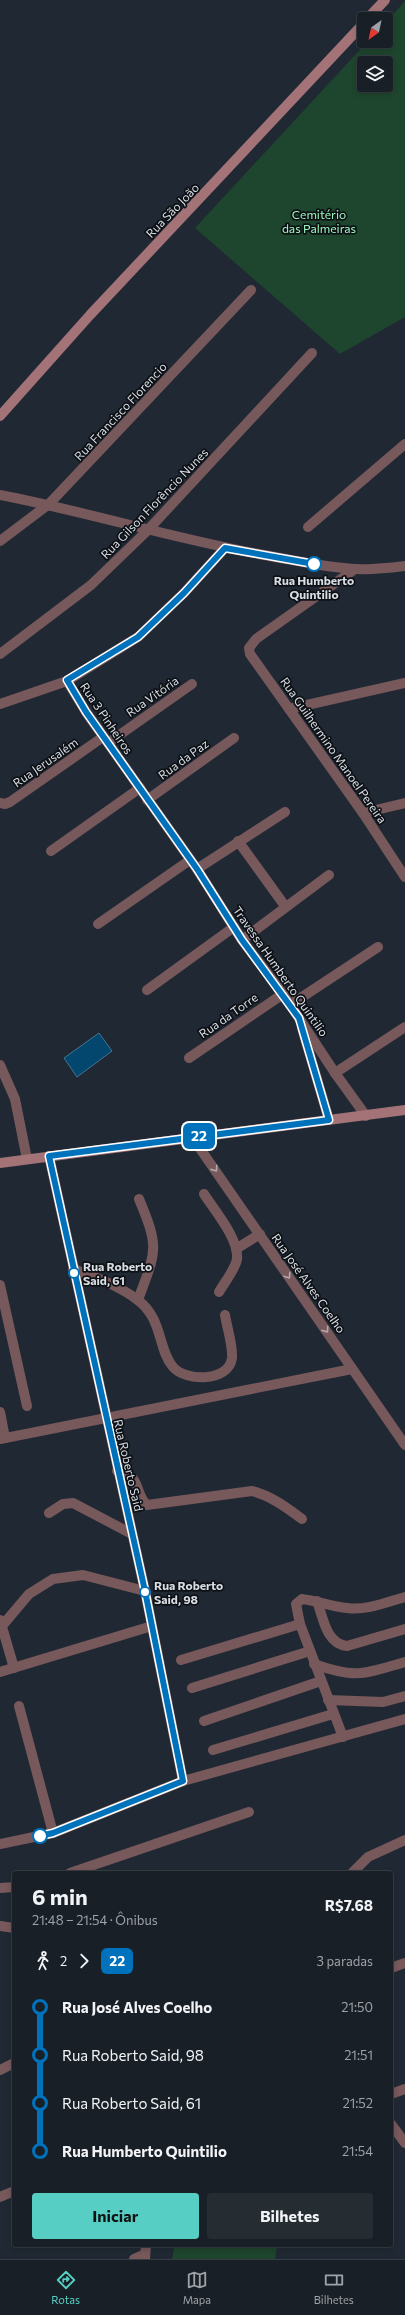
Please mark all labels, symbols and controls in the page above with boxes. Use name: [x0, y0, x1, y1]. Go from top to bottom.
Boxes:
north arrow: [357, 12, 393, 48]
map controls: [357, 12, 393, 92]
button: layers: [357, 56, 393, 92]
street label: Rua São João: [143, 180, 202, 241]
park label: Cemitério das Palmeiras: [282, 207, 356, 235]
street label: Rua Francisco Florencio: [71, 359, 169, 463]
street label: Rua Gilson Florêncio Nunes: [98, 445, 210, 561]
marker: Rua Humberto Quintilio: [306, 556, 322, 572]
place label: Rua Humberto Quintilio: [274, 573, 354, 601]
street label: Rua Vitória: [123, 673, 181, 719]
street label: Rua Guilhermino Manoel Pereira: [278, 674, 390, 826]
street label: Rua 3 Pinheiros: [78, 680, 136, 756]
street label: Rua Jerusalém: [10, 734, 81, 790]
street label: Rua da Paz: [155, 736, 211, 782]
street label: Travessa Humberto Quintilio: [231, 903, 331, 1039]
street label: Rua da Torre: [196, 990, 260, 1040]
line badge: 22: [181, 1123, 217, 1149]
text: 22: [191, 1127, 207, 1144]
one-way arrow: [210, 1164, 217, 1171]
street label: Rua José Alves Coelho: [269, 1231, 349, 1336]
place label: Rua Roberto Said, 61: [83, 1259, 152, 1287]
marker: Rua Roberto Said, 61: [68, 1267, 80, 1279]
one-way arrow: [283, 1272, 291, 1279]
one-way arrow: [321, 1326, 328, 1333]
street label: Rua Roberto Said: [112, 1418, 146, 1512]
place label: Rua Roberto Said, 98: [154, 1578, 223, 1606]
marker: Rua Roberto Said, 98: [139, 1586, 151, 1598]
unlabelled marker: [32, 1828, 48, 1844]
text: 6 min: [32, 1883, 88, 1910]
text: R$7.68: [325, 1896, 373, 1914]
text: 21:48 – 21:54 · Ônibus: [32, 1912, 158, 1928]
icon: walk: [32, 1950, 54, 1972]
icon: forward: [73, 1950, 95, 1972]
text: 22: [109, 1952, 125, 1969]
text: 2: [60, 1953, 67, 1969]
text: 3 paradas: [317, 1953, 373, 1969]
text: Rua José Alves Coelho: [62, 1998, 212, 2016]
text: 21:50: [341, 1999, 373, 2015]
text: Rua Roberto Said, 98: [62, 2046, 204, 2064]
text: 21:51: [344, 2047, 373, 2063]
text: Rua Roberto Said, 61: [62, 2094, 201, 2112]
text: 21:52: [342, 2095, 373, 2111]
text: Rua Humberto Quintilio: [62, 2142, 227, 2160]
text: 21:54: [342, 2143, 373, 2159]
button: Iniciar: [32, 2193, 199, 2239]
button: Bilhetes: [207, 2193, 373, 2239]
tab: Rotas: [51, 2269, 80, 2306]
tab: Mapa: [183, 2269, 211, 2306]
tab: Bilhetes: [314, 2269, 354, 2306]

